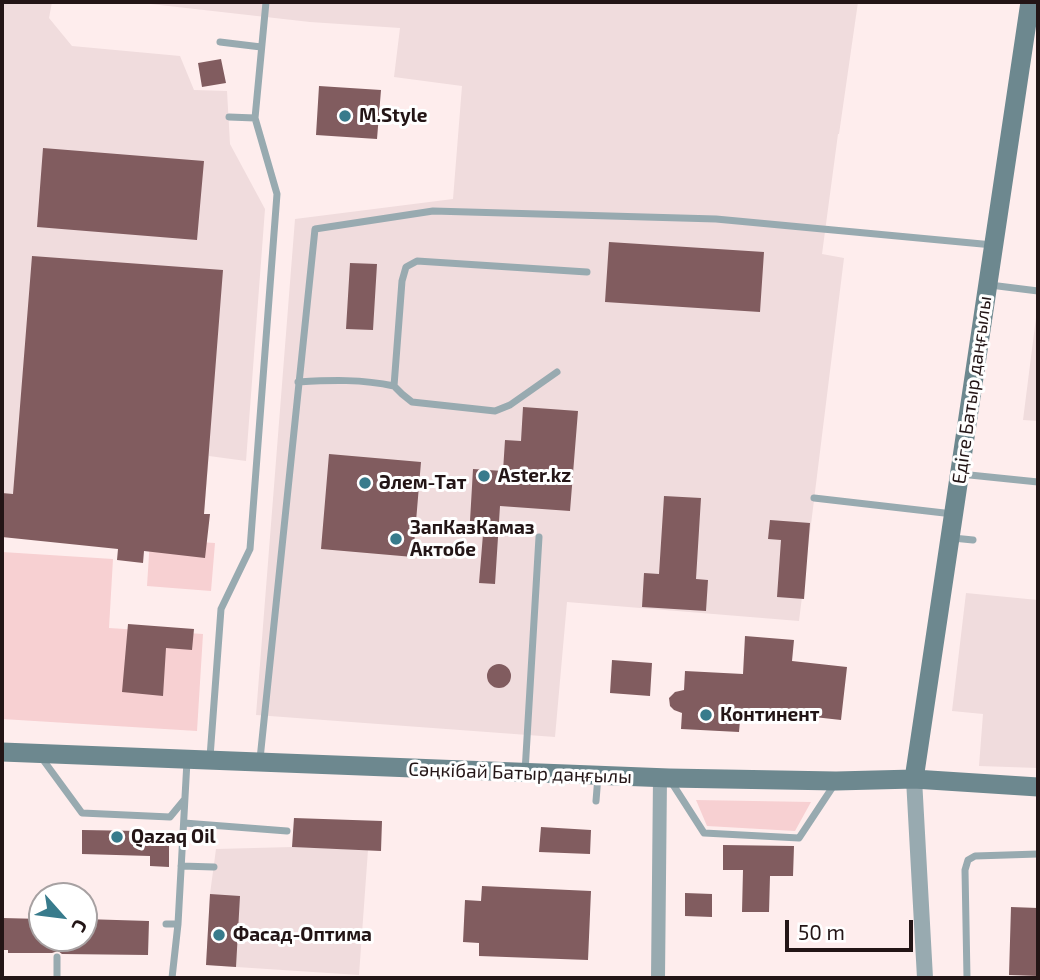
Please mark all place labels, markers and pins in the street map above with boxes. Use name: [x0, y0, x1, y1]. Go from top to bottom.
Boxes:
place label: M.Style: [359, 105, 428, 127]
marker: M.Style: [337, 108, 353, 124]
place label: Aster.kz: [498, 465, 571, 487]
marker: Aster.kz: [476, 468, 492, 484]
place label: Әлем-Тат: [379, 472, 467, 494]
marker: Әлем-Тат: [357, 475, 373, 491]
place label: ЗапКазКамаз Актобе: [410, 517, 535, 561]
marker: ЗапКазКамаз Актобе: [388, 531, 404, 547]
place label: Континент: [720, 704, 820, 726]
marker: Континент: [698, 707, 714, 723]
place label: Qazaq Oil: [131, 826, 216, 848]
marker: Qazaq Oil: [109, 829, 125, 845]
place label: Фасад-Оптима: [233, 924, 372, 946]
marker: Фасад-Оптима: [211, 927, 227, 943]

